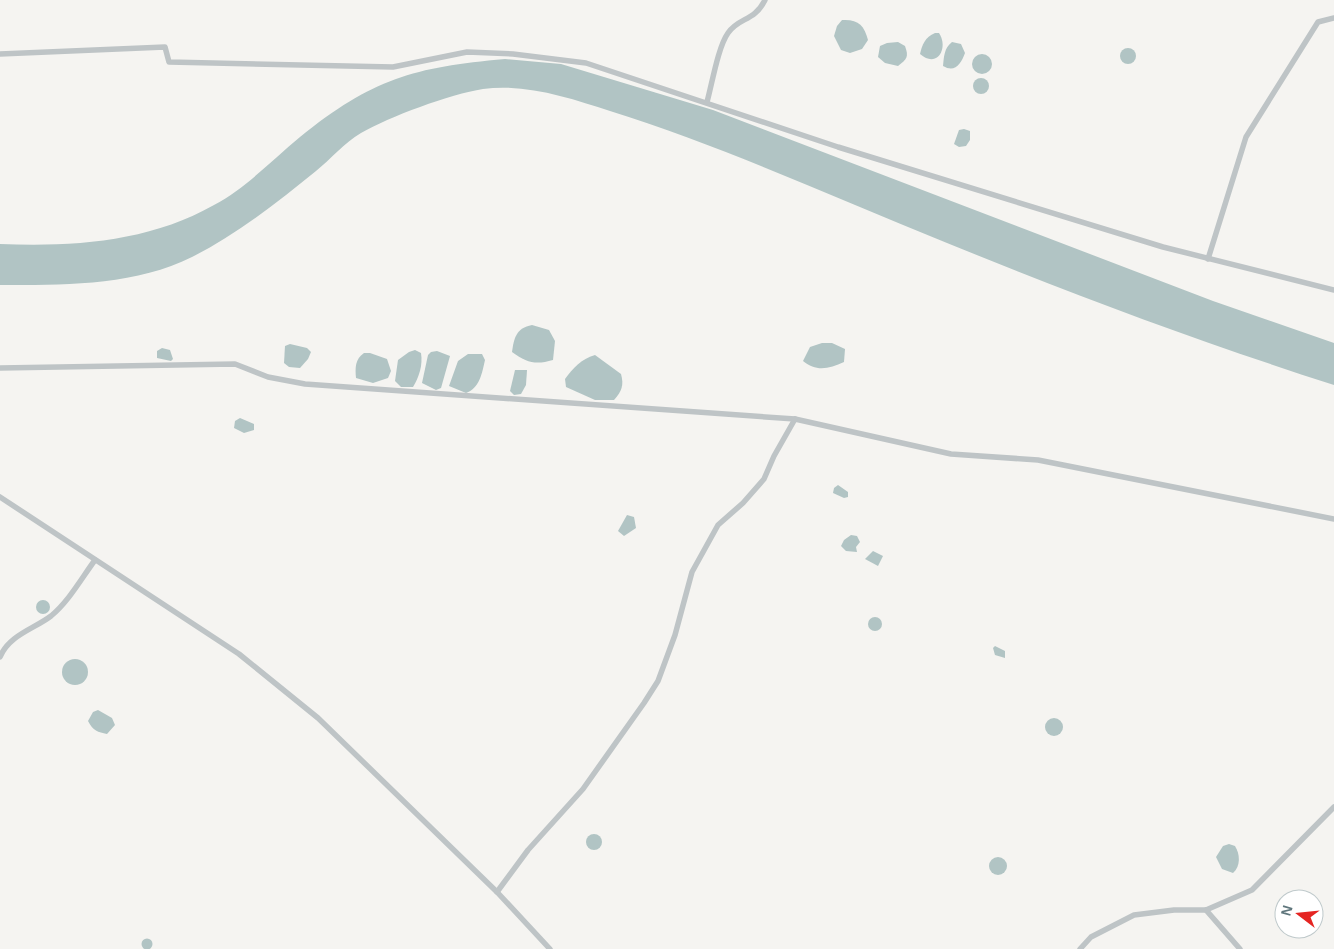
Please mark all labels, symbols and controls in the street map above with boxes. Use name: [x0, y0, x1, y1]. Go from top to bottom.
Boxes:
north arrow: [1274, 889, 1324, 939]
text: N: [1277, 903, 1296, 917]

